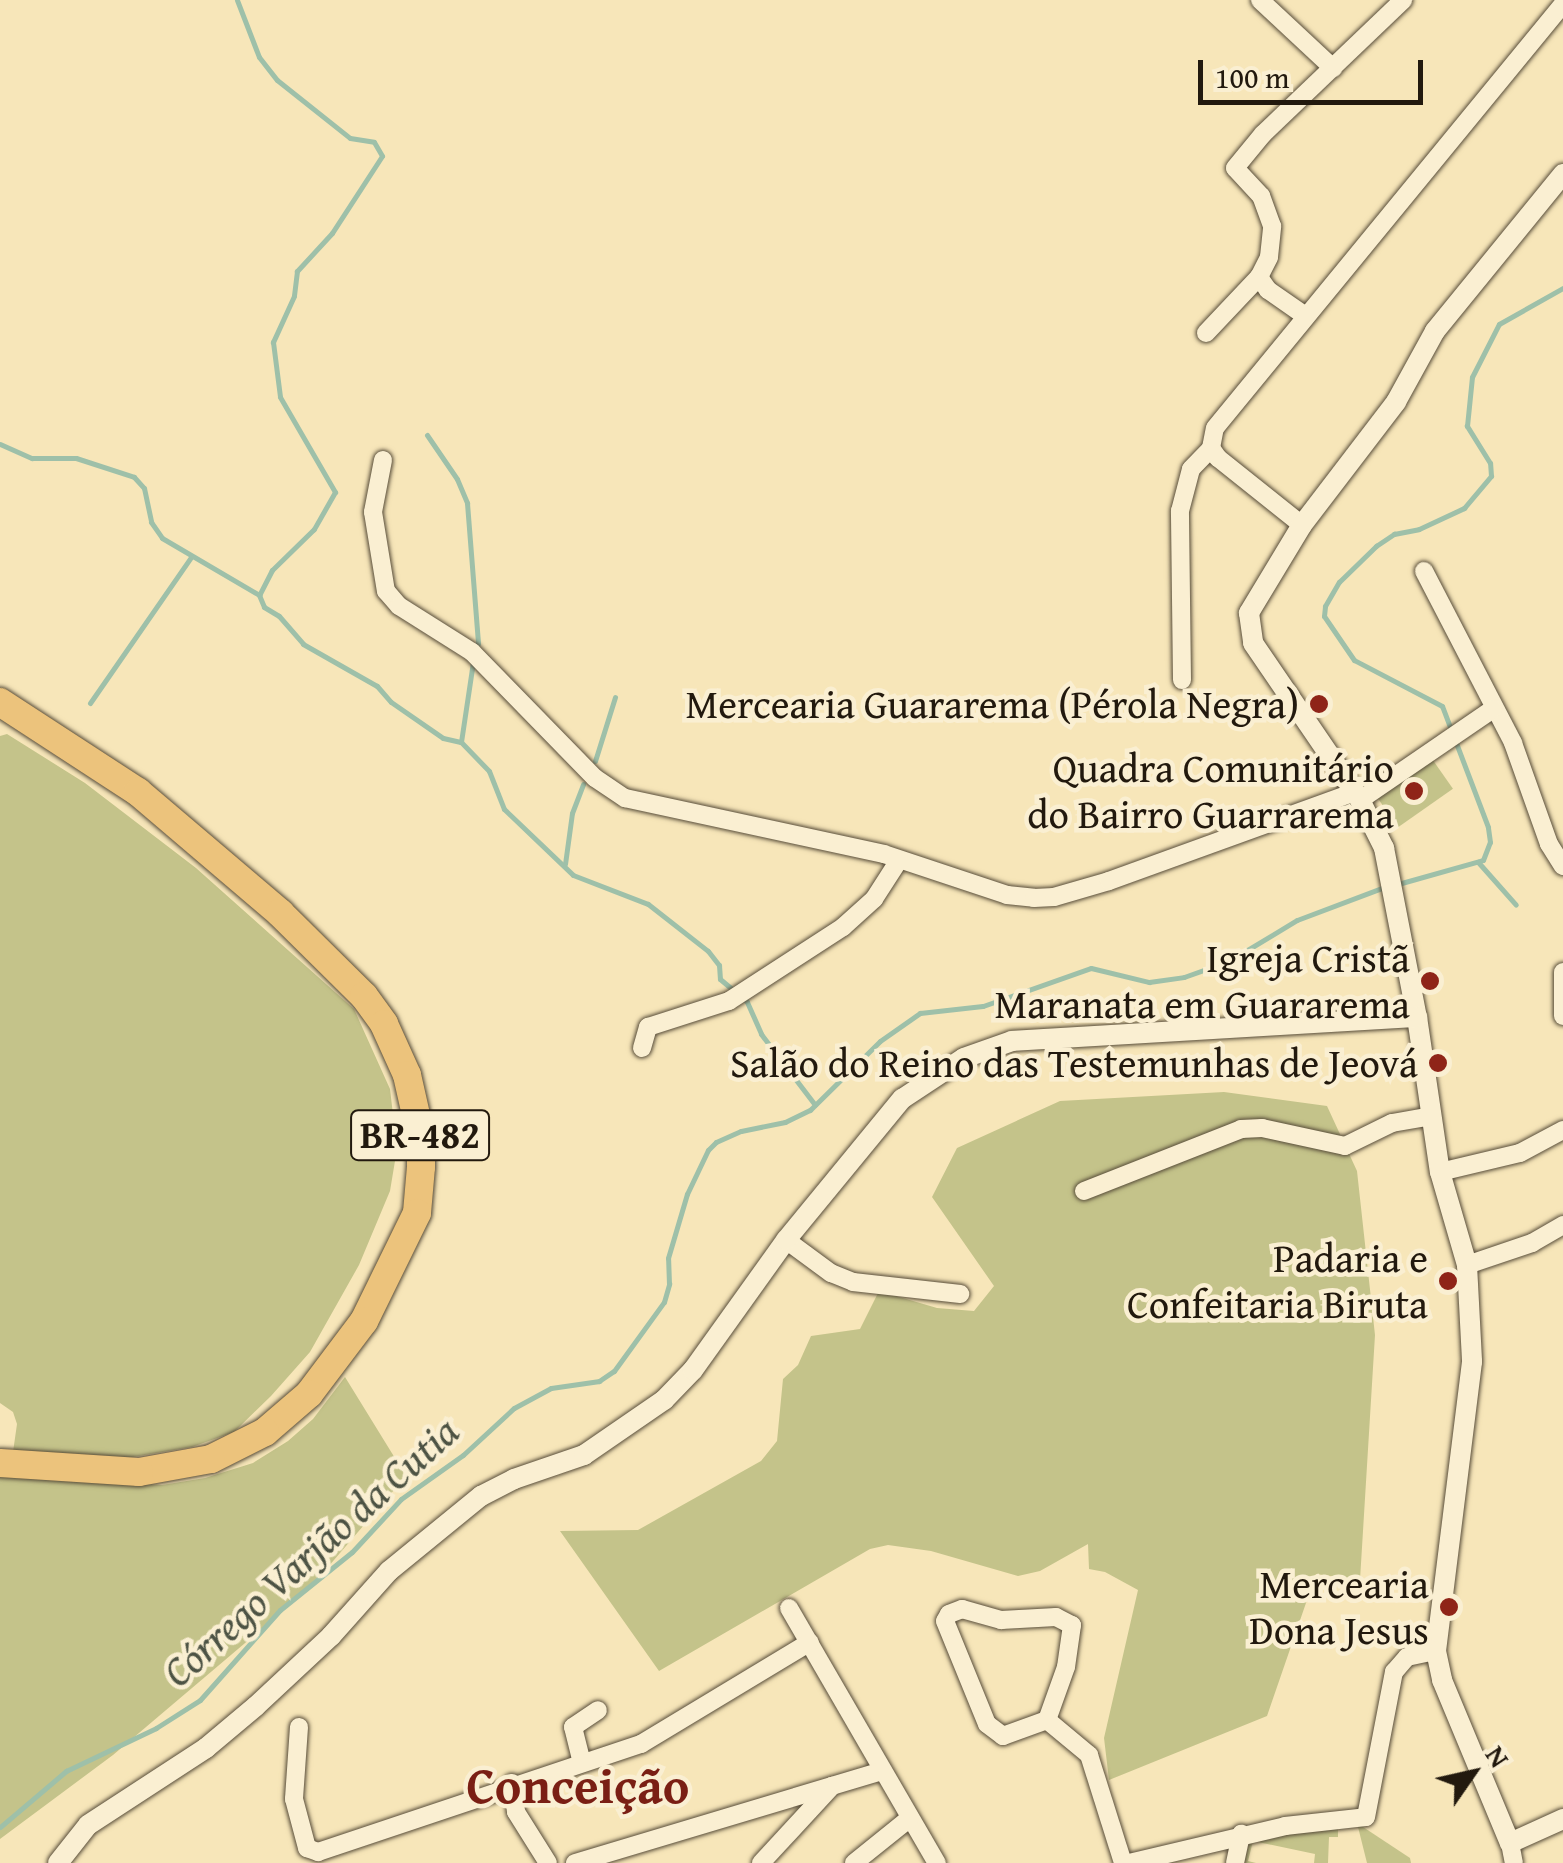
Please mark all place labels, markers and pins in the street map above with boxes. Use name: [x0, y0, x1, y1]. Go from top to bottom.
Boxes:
place label: Mercearia Guararema (Pérola Negra): [685, 680, 1299, 728]
marker: Mercearia Guararema (Pérola Negra): [1308, 693, 1330, 715]
place label: Quadra Comunitário do Bairro Guarrarema: [1027, 744, 1394, 838]
marker: Quadra Comunitário do Bairro Guarrarema: [1403, 780, 1425, 802]
place label: Igreja Cristã Maranata em Guararema: [994, 934, 1410, 1028]
marker: Igreja Cristã Maranata em Guararema: [1419, 970, 1441, 992]
place label: Salão do Reino das Testemunhas de Jeová: [730, 1039, 1418, 1087]
marker: Salão do Reino das Testemunhas de Jeová: [1427, 1052, 1449, 1074]
place label: Padaria e Confeitaria Biruta: [1127, 1234, 1428, 1328]
marker: Padaria e Confeitaria Biruta: [1437, 1270, 1459, 1292]
place label: Mercearia Dona Jesus: [1249, 1560, 1429, 1654]
marker: Mercearia Dona Jesus: [1438, 1596, 1460, 1618]

